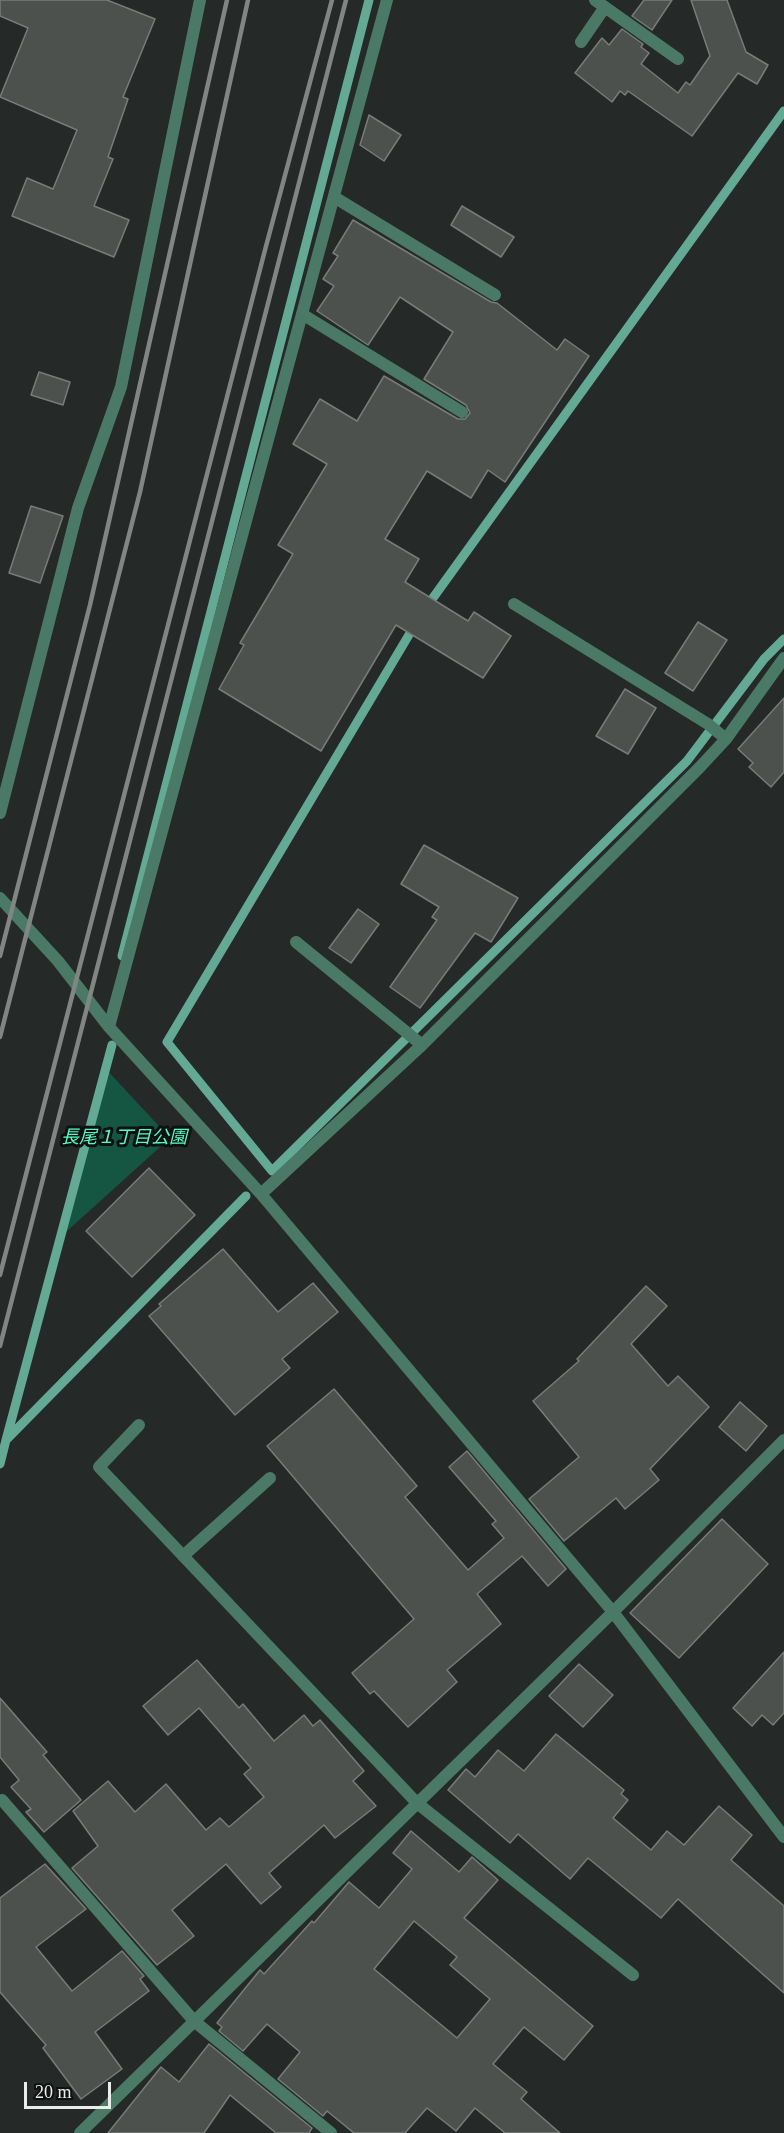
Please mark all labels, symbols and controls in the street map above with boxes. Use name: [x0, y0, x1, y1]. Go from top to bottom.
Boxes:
park label: 長尾１丁目公園: [61, 1125, 187, 1147]
scale bar: [27, 2070, 114, 2108]
text: 20 m: [35, 2082, 72, 2102]

